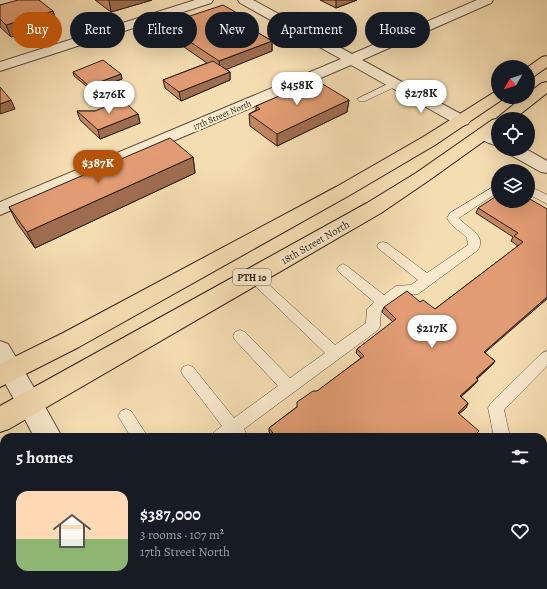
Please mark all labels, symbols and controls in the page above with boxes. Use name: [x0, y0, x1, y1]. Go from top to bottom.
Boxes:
chip: Buy: [12, 12, 62, 48]
chip: Rent: [70, 12, 125, 48]
chip: Filters: [133, 12, 197, 48]
chip: New: [205, 12, 259, 48]
chip: Apartment: [267, 12, 357, 48]
chip: House: [365, 12, 430, 48]
north arrow: [491, 60, 535, 104]
map controls: [491, 60, 535, 208]
pin: $458K: [269, 72, 325, 106]
text: $458K: [281, 76, 313, 93]
pin: $278K: [393, 80, 449, 114]
pin: $276K: [81, 81, 137, 115]
text: $278K: [405, 84, 437, 101]
text: $276K: [93, 85, 125, 102]
street label: 17th Street North: [191, 97, 253, 133]
button: locate: [491, 112, 535, 156]
pin: $387K: [70, 150, 126, 184]
text: $387K: [82, 154, 114, 171]
button: layers: [491, 164, 535, 208]
street label: 18th Street North: [278, 217, 352, 268]
road number: PTH 10: [233, 269, 271, 285]
pin: $217K: [404, 315, 460, 349]
text: $217K: [416, 319, 448, 336]
text: 5 homes: [16, 446, 73, 469]
icon: filters: [509, 446, 531, 468]
text: $387,000: [140, 503, 201, 526]
icon: home: [48, 507, 96, 555]
icon: heart: [509, 520, 531, 542]
text: 3 rooms · 107 m²: [140, 526, 224, 543]
text: 17th Street North: [140, 543, 230, 560]

